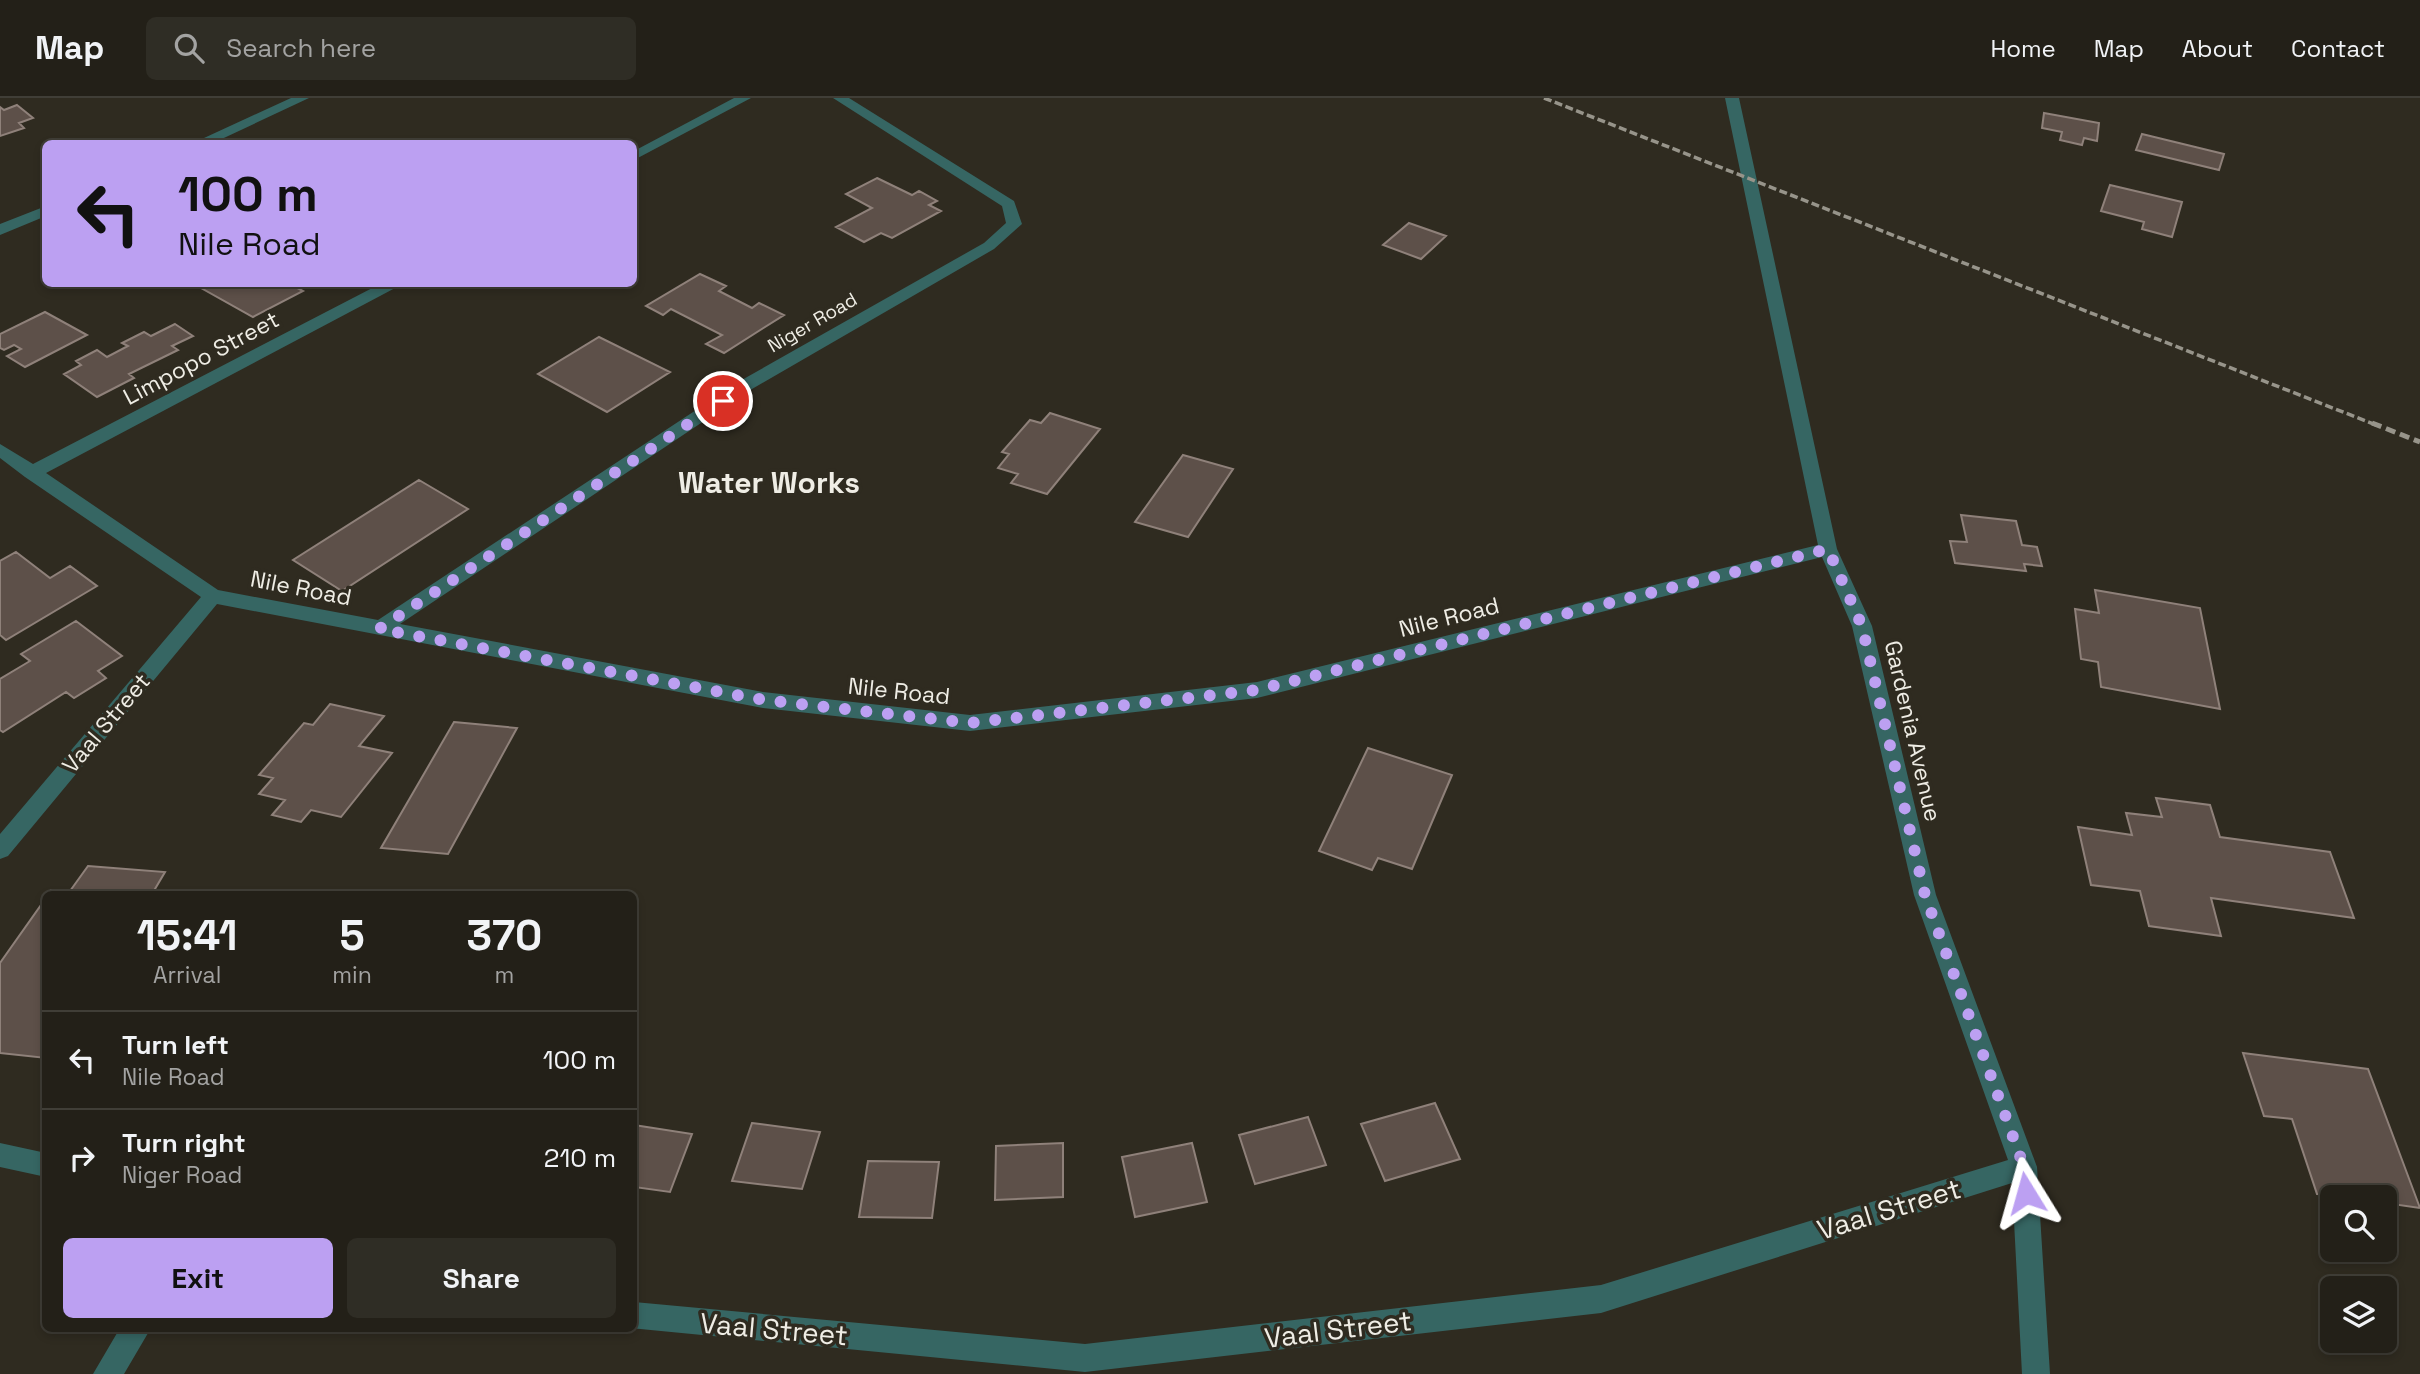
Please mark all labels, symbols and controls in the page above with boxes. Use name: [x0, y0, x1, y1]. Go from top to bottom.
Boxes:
search box: [146, 17, 636, 80]
text: Map: [35, 27, 104, 69]
icon: search: [170, 29, 208, 67]
text: Search here: [226, 31, 376, 65]
text: Home: [1990, 33, 2056, 64]
text: Map: [2094, 33, 2144, 64]
text: About: [2182, 33, 2253, 64]
text: Contact: [2291, 33, 2385, 64]
text: 100 m: [178, 163, 318, 225]
icon: left: [63, 168, 154, 259]
text: Nile Road: [178, 224, 321, 264]
street label: Niger Road: [763, 287, 862, 358]
street label: Limpopo Street: [118, 304, 284, 412]
pin: [693, 371, 753, 431]
icon: arrive: [704, 382, 742, 420]
district label: Water Works: [678, 463, 860, 502]
street label: Nile Road: [248, 563, 354, 613]
street label: Nile Road: [1396, 590, 1502, 644]
street label: Gardenia Avenue: [1878, 638, 1948, 824]
street label: Vaal Street: [55, 667, 157, 779]
street label: Nile Road: [846, 671, 952, 711]
text: 15:41: [137, 909, 238, 962]
text: 5: [339, 909, 365, 962]
text: 370: [466, 909, 542, 962]
text: Arrival: [153, 960, 221, 990]
text: min: [332, 960, 372, 990]
text: m: [494, 960, 514, 990]
text: Turn left: [122, 1028, 229, 1062]
icon: left: [63, 1041, 101, 1079]
text: 100 m: [543, 1043, 616, 1077]
text: Nile Road: [122, 1062, 225, 1092]
text: Turn right: [122, 1126, 246, 1160]
icon: right: [63, 1139, 101, 1177]
text: 210 m: [544, 1141, 616, 1175]
position arrow: [1989, 1156, 2063, 1230]
text: Niger Road: [122, 1160, 242, 1190]
street label: Vaal Street: [1813, 1170, 1965, 1248]
map controls: [2320, 1185, 2397, 1353]
button: search: [2320, 1185, 2397, 1262]
button: Exit: [63, 1238, 333, 1318]
button: Share: [347, 1238, 616, 1318]
button: layers: [2320, 1276, 2397, 1353]
street label: Vaal Street: [1262, 1302, 1414, 1356]
street label: Vaal Street: [699, 1305, 849, 1353]

